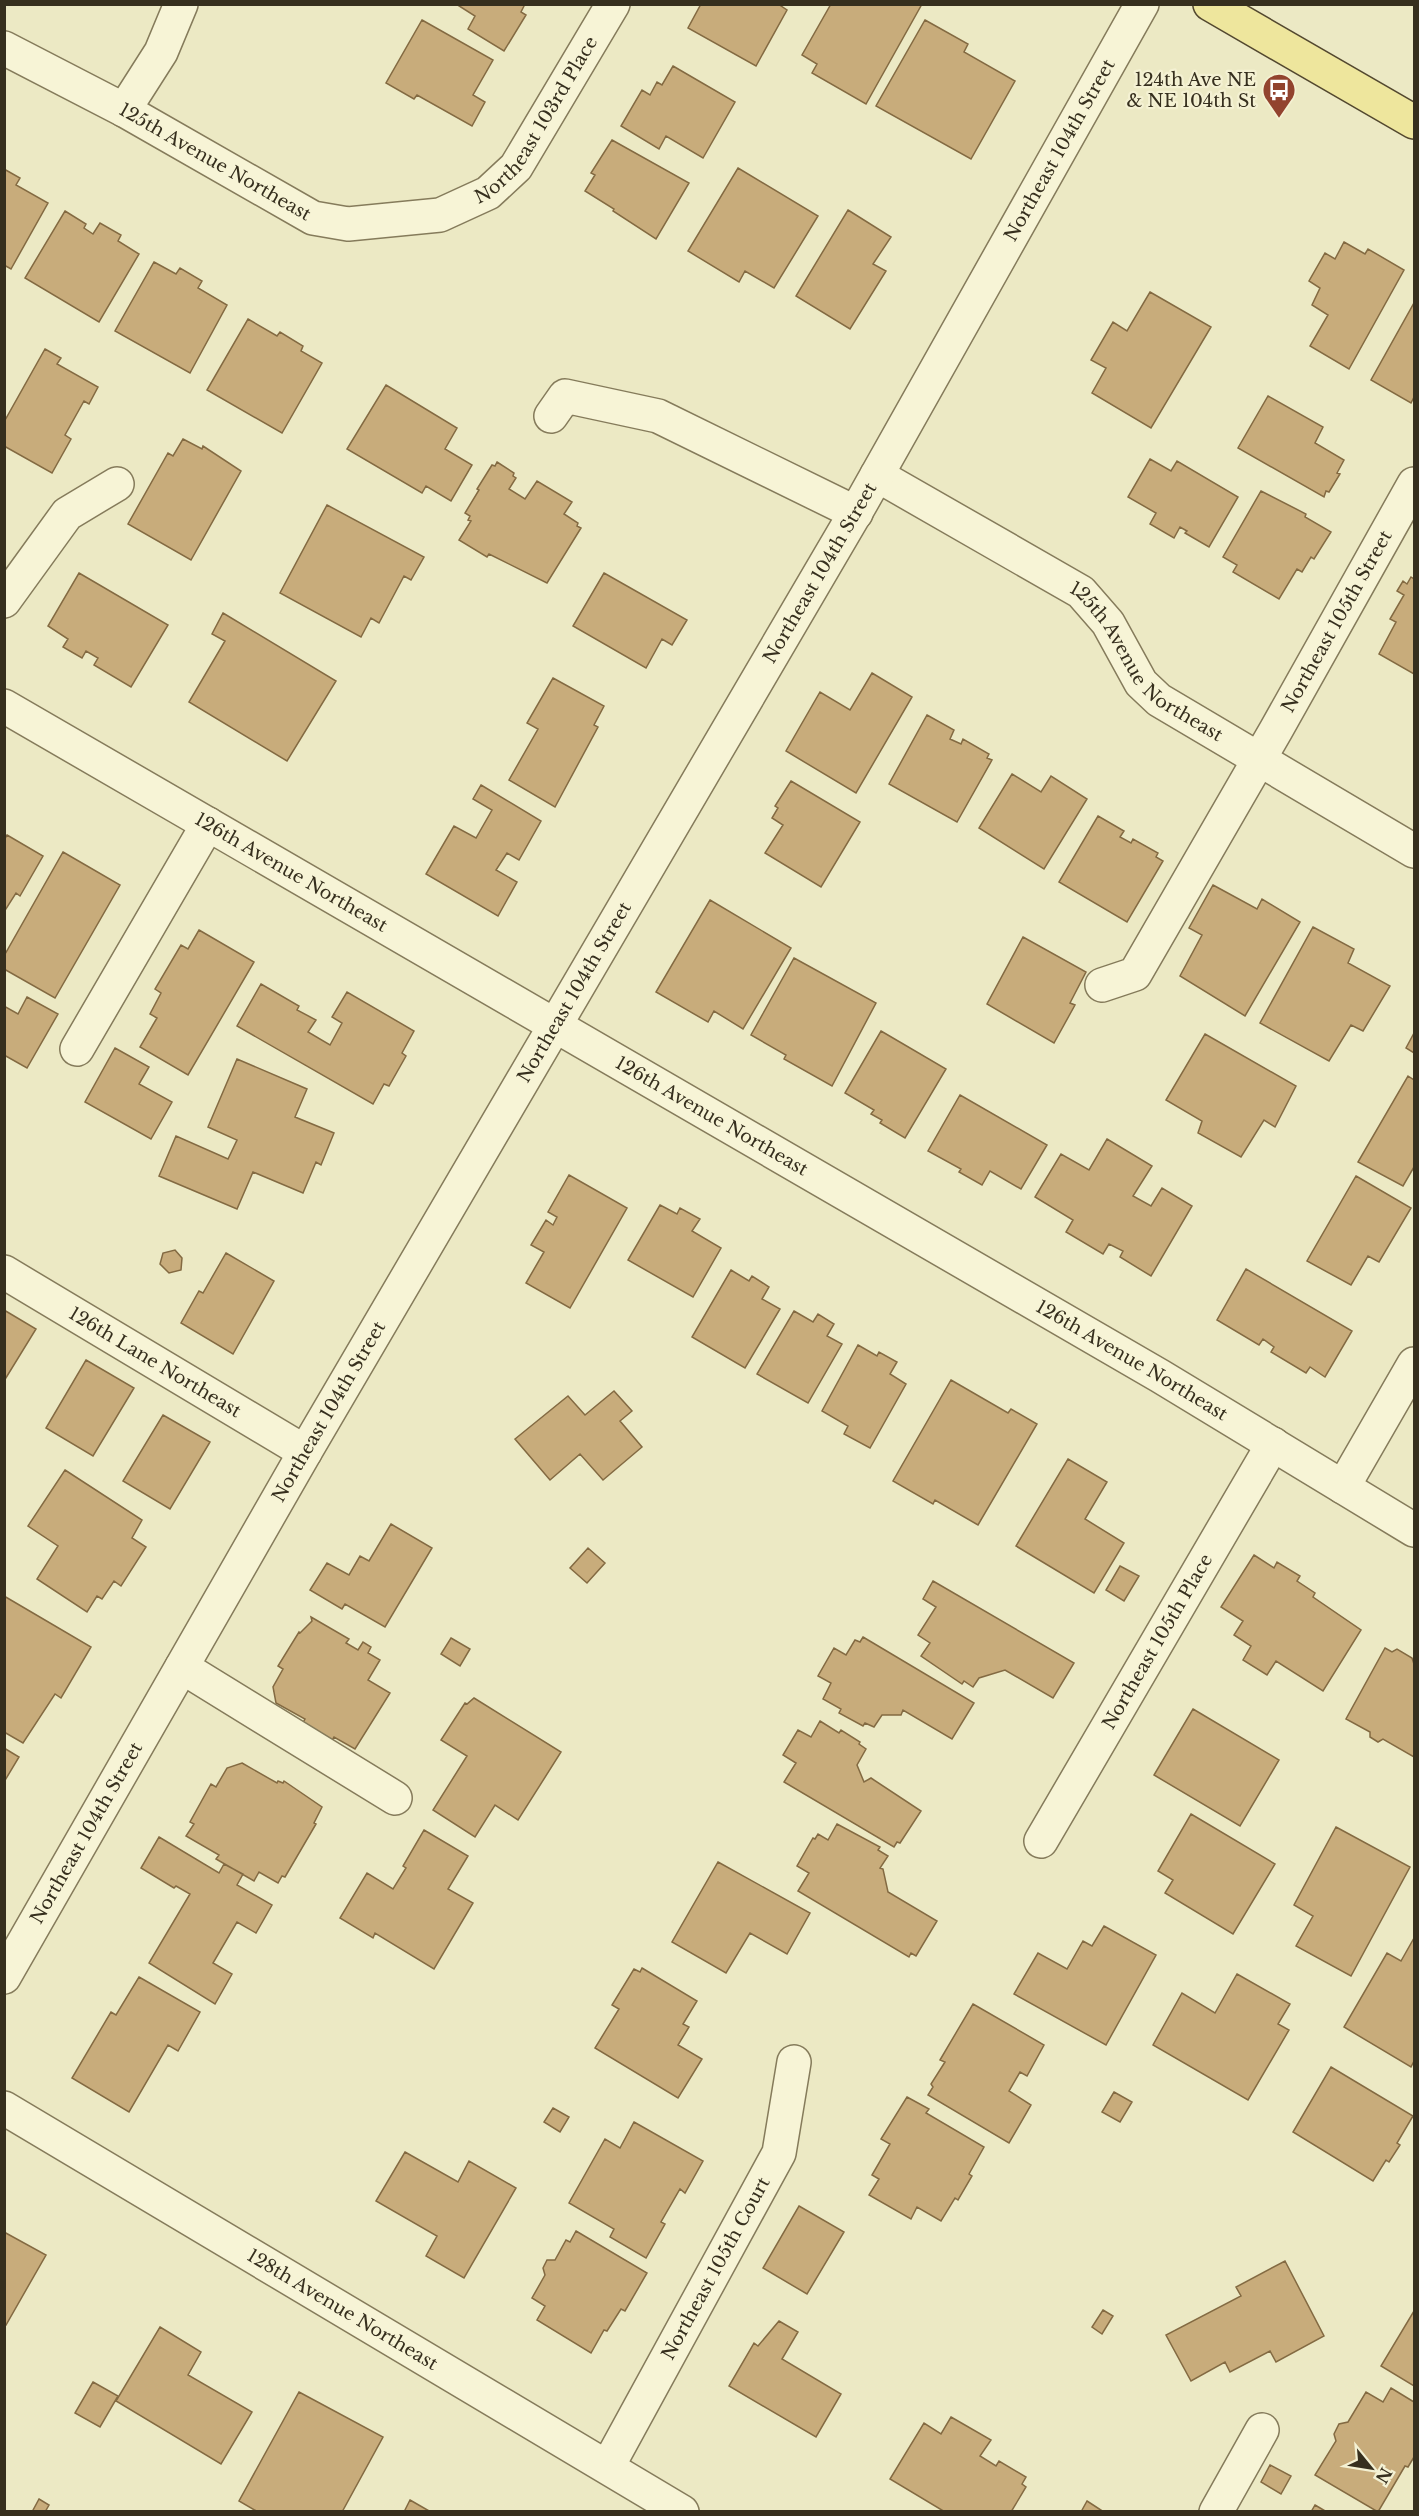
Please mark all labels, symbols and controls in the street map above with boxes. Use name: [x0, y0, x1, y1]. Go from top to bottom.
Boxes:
street label: Northeast 103rd Place: [471, 32, 602, 209]
street label: Northeast 104th Street: [1000, 55, 1120, 245]
place label: 124th Ave NE & NE 104th St: [1126, 69, 1256, 112]
bus stop icon: 124th Ave NE & NE 104th St: [1261, 72, 1297, 119]
street label: 125th Avenue Northeast: [115, 99, 315, 226]
street label: Northeast 104th Street: [759, 478, 881, 667]
street label: Northeast 105th Street: [1277, 526, 1397, 716]
street label: 125th Avenue Northeast: [1066, 577, 1227, 746]
street label: 126th Avenue Northeast: [191, 808, 392, 937]
street label: Northeast 104th Street: [513, 898, 636, 1087]
street label: 126th Avenue Northeast: [612, 1052, 812, 1181]
street label: 126th Avenue Northeast: [1032, 1296, 1232, 1426]
street label: 126th Lane Northeast: [65, 1302, 245, 1422]
street label: Northeast 104th Street: [268, 1317, 390, 1506]
street label: Northeast 105th Place: [1098, 1550, 1217, 1733]
street label: Northeast 104th Street: [26, 1738, 147, 1928]
street label: Northeast 105th Court: [657, 2173, 775, 2364]
street label: 128th Avenue Northeast: [243, 2244, 442, 2375]
north arrow: [1341, 2438, 1401, 2498]
text: N: [1372, 2464, 1396, 2487]

